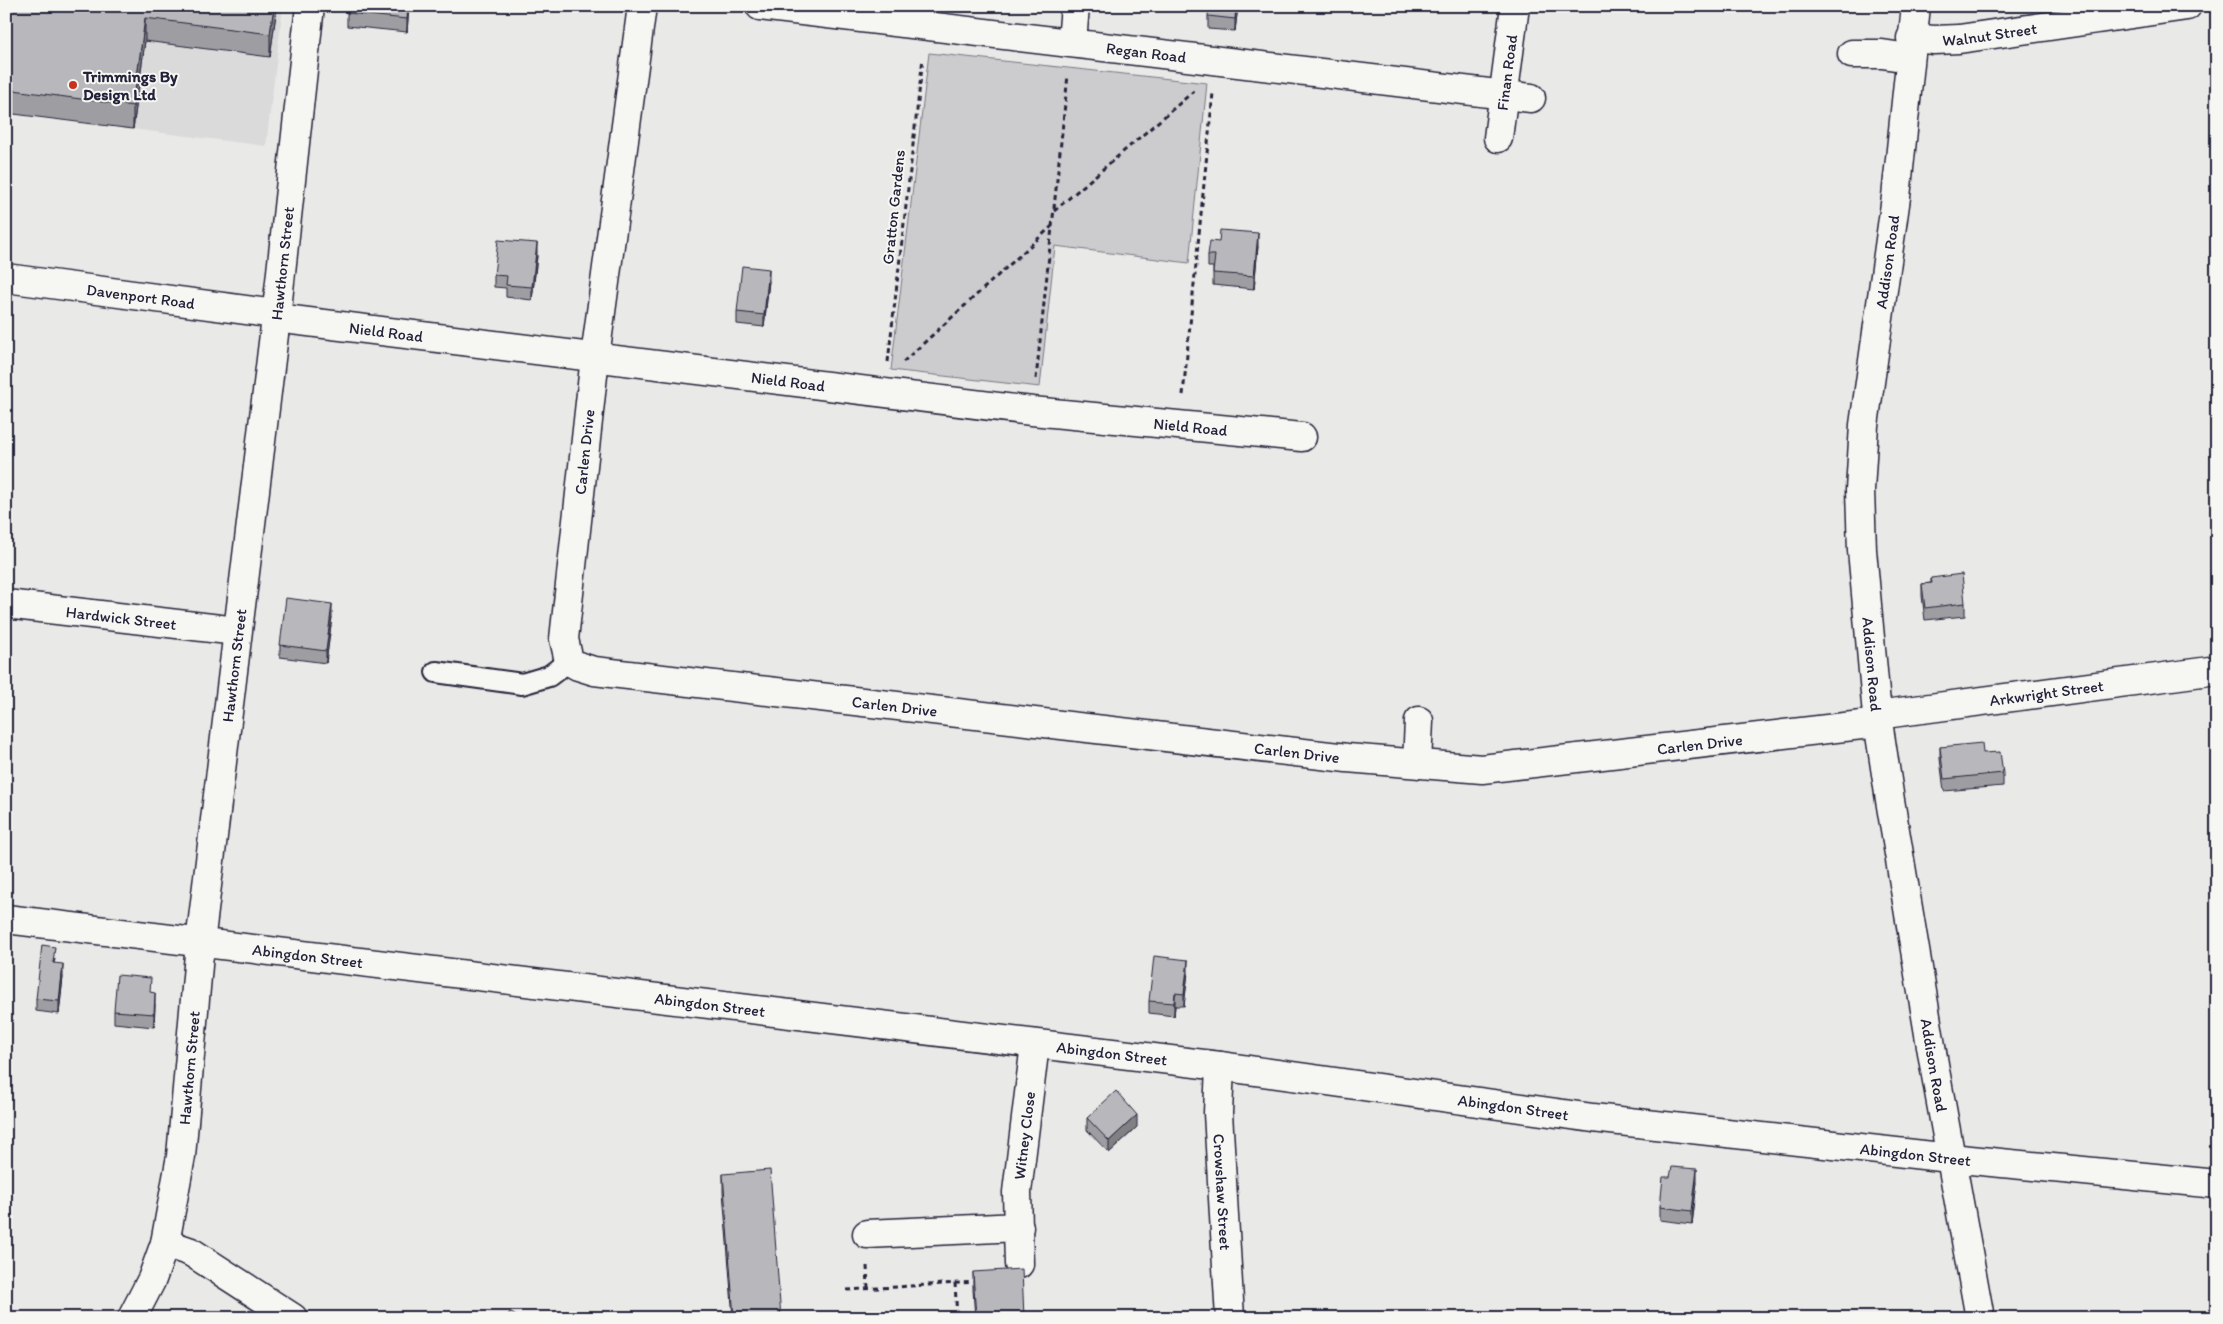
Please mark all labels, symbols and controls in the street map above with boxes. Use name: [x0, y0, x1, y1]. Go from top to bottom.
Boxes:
street label: Walnut Street: [1942, 19, 2038, 50]
street label: Finan Road: [1493, 33, 1521, 112]
street label: Regan Road: [1105, 38, 1188, 67]
place label: Trimmings By Design Ltd: [82, 67, 178, 105]
marker: Trimmings By Design Ltd: [67, 79, 79, 91]
street label: Gratton Gardens: [878, 149, 909, 265]
street label: Hawthorn Street: [267, 206, 298, 321]
street label: Addison Road: [1872, 214, 1904, 310]
street label: Davenport Road: [85, 280, 196, 313]
street label: Nield Road: [348, 318, 424, 346]
street label: Nield Road: [750, 368, 826, 396]
street label: Carlen Drive: [571, 408, 598, 496]
street label: Nield Road: [1153, 414, 1229, 440]
street label: Hardwick Street: [65, 602, 178, 634]
street label: Hawthorn Street: [218, 608, 251, 723]
street label: Addison Road: [1858, 616, 1886, 712]
street label: Arkwright Street: [1988, 676, 2105, 710]
street label: Carlen Drive: [851, 692, 938, 721]
street label: Carlen Drive: [1656, 730, 1743, 759]
street label: Carlen Drive: [1253, 738, 1341, 767]
street label: Abingdon Street: [251, 940, 364, 972]
street label: Abingdon Street: [653, 989, 766, 1021]
street label: Hawthorn Street: [175, 1010, 204, 1126]
street label: Addison Road: [1917, 1017, 1952, 1114]
street label: Abingdon Street: [1055, 1037, 1168, 1070]
street label: Witney Close: [1010, 1090, 1039, 1181]
street label: Abingdon Street: [1457, 1090, 1570, 1124]
street label: Crowshaw Street: [1209, 1133, 1235, 1251]
street label: Abingdon Street: [1859, 1139, 1972, 1170]

